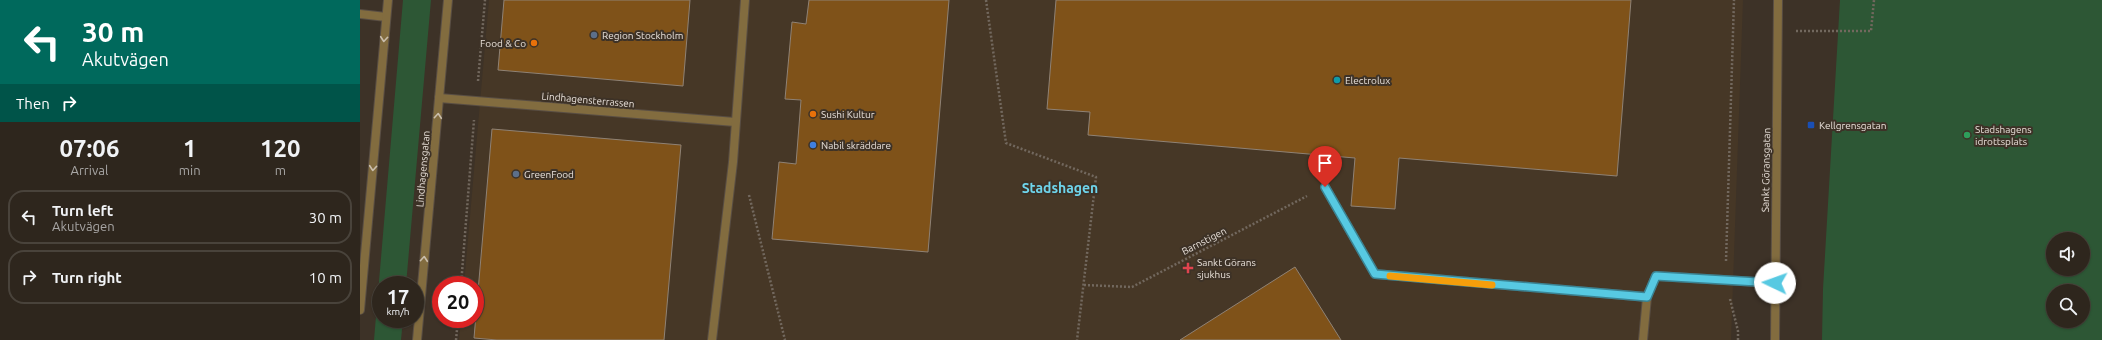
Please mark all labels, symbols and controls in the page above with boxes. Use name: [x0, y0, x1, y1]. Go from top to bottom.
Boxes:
icon: left: [16, 16, 68, 68]
text: 30 m: [82, 16, 144, 47]
marker: Region Stockholm: [589, 30, 599, 40]
place label: Region Stockholm: [602, 30, 683, 41]
one-way arrow: [380, 36, 389, 42]
place label: Food & Co: [480, 38, 526, 49]
marker: Food & Co: [529, 38, 539, 48]
text: Akutvägen: [82, 49, 169, 69]
marker: Electrolux: [1332, 75, 1342, 85]
place label: Electrolux: [1345, 75, 1390, 86]
street label: Lindhagensterrassen: [541, 90, 635, 110]
icon: right: [58, 92, 80, 114]
text: Then: [16, 95, 50, 112]
marker: Sushi Kultur: [808, 109, 818, 119]
place label: Sushi Kultur: [821, 109, 875, 120]
one-way arrow: [433, 113, 442, 119]
marker: Kellgrensgatan: [1806, 120, 1816, 130]
place label: Kellgrensgatan: [1819, 120, 1886, 131]
place label: Stadshagens idrottsplats: [1975, 124, 2032, 147]
street label: Sankt Göransgatan: [1760, 128, 1772, 212]
street label: Lindhagensgatan: [414, 130, 432, 208]
marker: Stadshagens idrottsplats: [1962, 130, 1972, 140]
text: 07:06: [59, 135, 119, 162]
text: 1: [183, 135, 196, 162]
text: 120: [260, 135, 301, 162]
marker: Nabil skräddare: [808, 140, 818, 150]
place label: Nabil skräddare: [821, 140, 891, 151]
pin: [1308, 146, 1342, 187]
icon: arrive: [1314, 152, 1336, 174]
text: Arrival: [70, 163, 108, 177]
text: min: [179, 163, 201, 177]
text: m: [275, 163, 286, 177]
one-way arrow: [368, 165, 377, 171]
marker: GreenFood: [511, 169, 521, 179]
place label: GreenFood: [524, 169, 574, 180]
district label: Stadshagen: [1022, 180, 1098, 196]
text: Turn left: [52, 202, 113, 219]
icon: left: [18, 206, 40, 228]
text: 30 m: [309, 209, 342, 226]
text: Akutvägen: [52, 219, 115, 233]
street label: Barnstigen: [1180, 225, 1228, 257]
map controls: [2046, 232, 2090, 328]
button: sound: [2046, 232, 2090, 276]
one-way arrow: [420, 256, 429, 262]
place label: Sankt Görans sjukhus: [1197, 257, 1256, 280]
marker: Sankt Görans sjukhus: [1182, 262, 1194, 274]
position arrow: [1754, 262, 1796, 304]
icon: right: [18, 266, 40, 288]
text: Turn right: [52, 269, 122, 286]
text: 10 m: [309, 269, 342, 286]
speed limit sign: 20: [432, 276, 484, 328]
button: search: [2046, 284, 2090, 328]
text: 17: [387, 285, 409, 308]
text: km/h: [386, 306, 410, 317]

